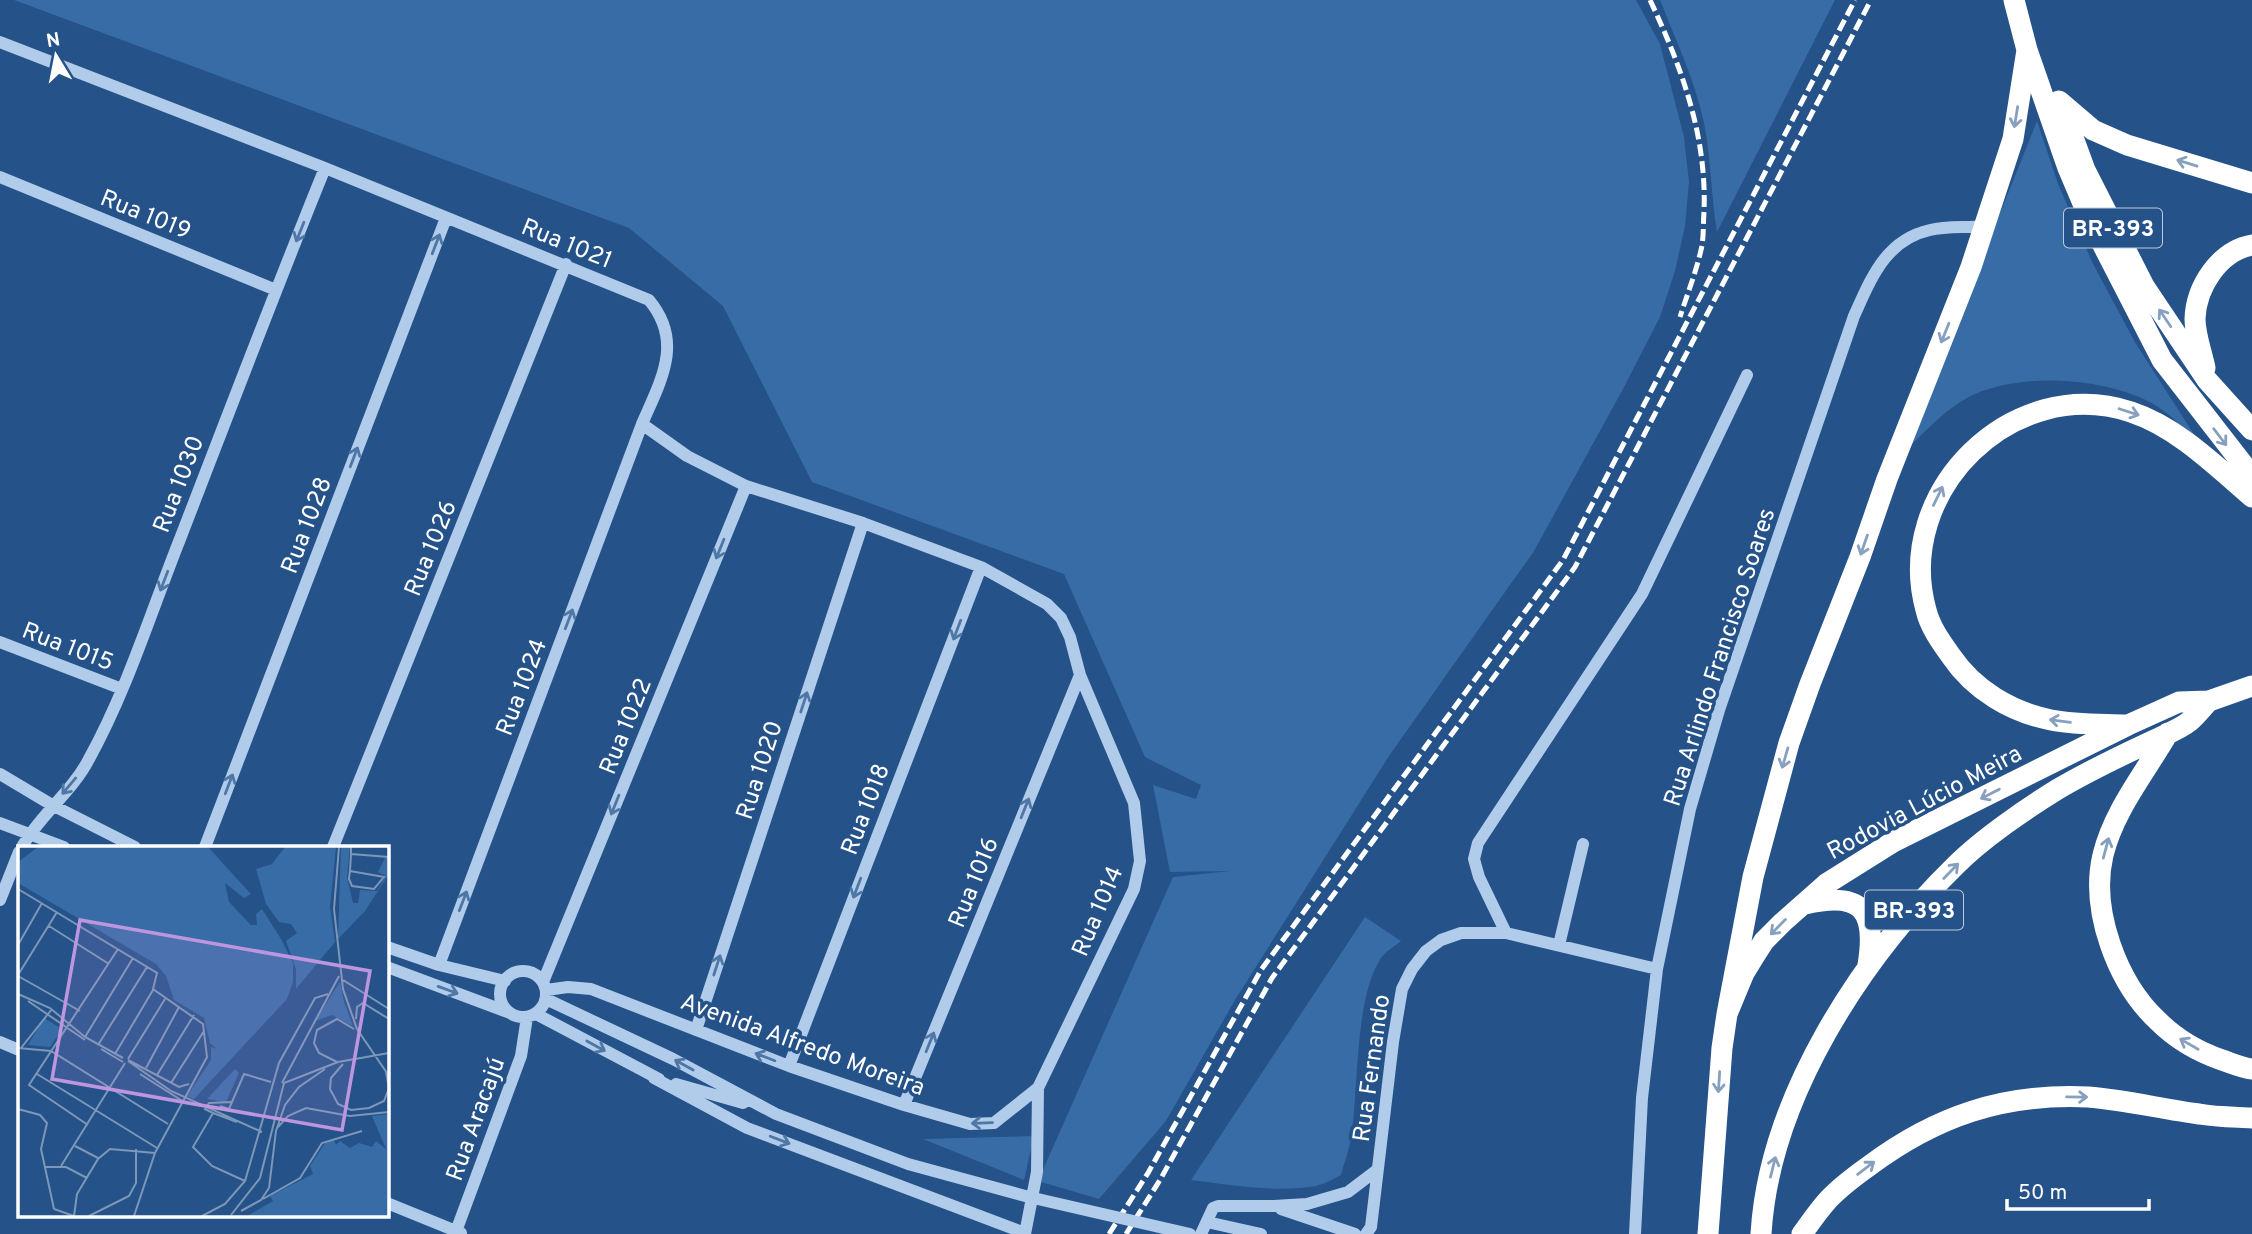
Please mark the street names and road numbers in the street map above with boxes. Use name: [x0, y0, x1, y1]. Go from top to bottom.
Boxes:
street label: Rua 1019: [96, 184, 195, 248]
road number: BR-393: [2064, 208, 2162, 247]
street label: Rua 1021: [516, 213, 616, 277]
street label: Rua 1030: [148, 432, 212, 537]
street label: Rua 1028: [276, 473, 340, 578]
street label: Rua 1026: [399, 496, 465, 601]
street label: Rua Arlindo Francisco Soares: [1658, 505, 1783, 811]
street label: Rua 1015: [17, 617, 117, 679]
street label: Rua 1024: [491, 635, 555, 740]
street label: Rua 1022: [594, 674, 660, 779]
street label: Rua 1020: [731, 717, 791, 824]
street label: Rodovia Lúcio Meira: [1822, 740, 2028, 868]
street label: Rua 1018: [836, 760, 898, 860]
street label: Rua 1016: [943, 833, 1007, 932]
street label: Rua 1014: [1066, 862, 1131, 961]
road number: BR-393: [1865, 890, 1963, 930]
street label: Avenida Alfredo Moreira: [676, 988, 929, 1104]
street label: Rua Fernando: [1348, 993, 1398, 1144]
street label: Rua Aracajú: [441, 1054, 513, 1186]

